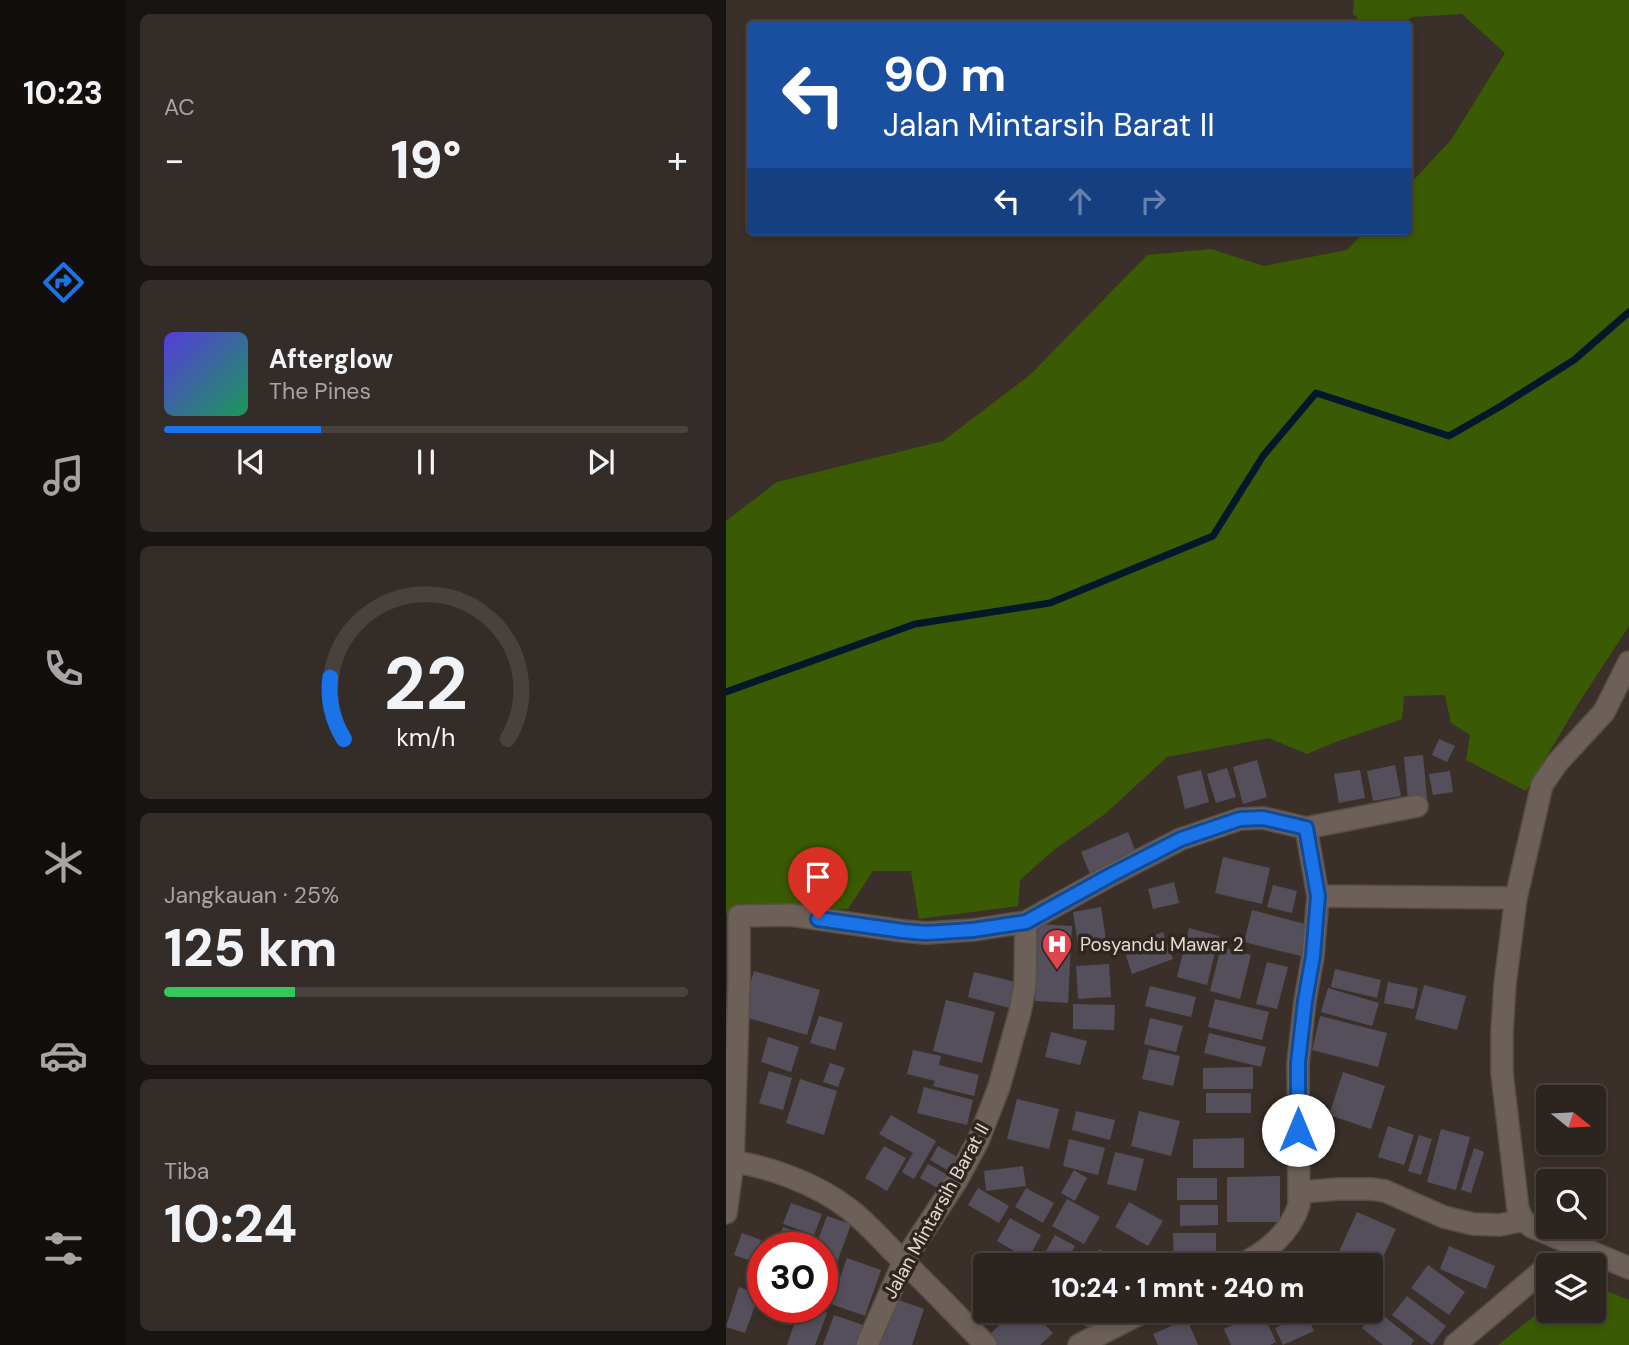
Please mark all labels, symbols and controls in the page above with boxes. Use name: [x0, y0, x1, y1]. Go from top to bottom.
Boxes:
text: 90 m: [883, 42, 1006, 106]
icon: left: [768, 49, 859, 140]
text: 10:23: [23, 72, 103, 114]
text: AC: [164, 92, 195, 122]
text: Jalan Mintarsih Barat II: [883, 104, 1215, 146]
text: 19°: [390, 126, 462, 194]
text: −: [164, 135, 185, 185]
text: +: [667, 135, 688, 185]
icon: left: [988, 182, 1026, 220]
icon: ahead: [1061, 182, 1099, 220]
icon: right: [1134, 182, 1172, 220]
icon: directions: [39, 258, 88, 307]
text: Afterglow: [269, 342, 393, 376]
text: The Pines: [269, 376, 371, 406]
icon: previous: [232, 443, 270, 481]
icon: pause: [407, 443, 445, 481]
icon: next: [582, 443, 620, 481]
icon: music: [39, 451, 88, 500]
text: 22: [384, 637, 468, 732]
icon: phone: [39, 644, 88, 693]
text: km/h: [396, 720, 456, 753]
icon: climate: [39, 838, 88, 887]
pin: [788, 847, 848, 919]
icon: arrive: [799, 858, 837, 896]
text: Jangkauan · 25%: [164, 880, 339, 910]
text: 125 km: [164, 914, 337, 982]
hospital icon: Posyandu Mawar 2: [1040, 927, 1074, 971]
place label: Posyandu Mawar 2: [1080, 932, 1244, 957]
icon: car: [39, 1031, 88, 1080]
north arrow: [1536, 1085, 1606, 1155]
map controls: [1536, 1085, 1606, 1323]
position arrow: [1261, 1093, 1335, 1167]
street label: Jalan Mintarsih Barat II: [877, 1119, 995, 1303]
text: Tiba: [164, 1156, 209, 1186]
button: search: [1536, 1169, 1606, 1239]
text: 10:24: [164, 1190, 297, 1258]
icon: filters: [39, 1224, 88, 1273]
speed limit sign: 30: [747, 1232, 838, 1323]
button: layers: [1536, 1253, 1606, 1323]
text: 10:24 · 1 mnt · 240 m: [1052, 1271, 1304, 1305]

